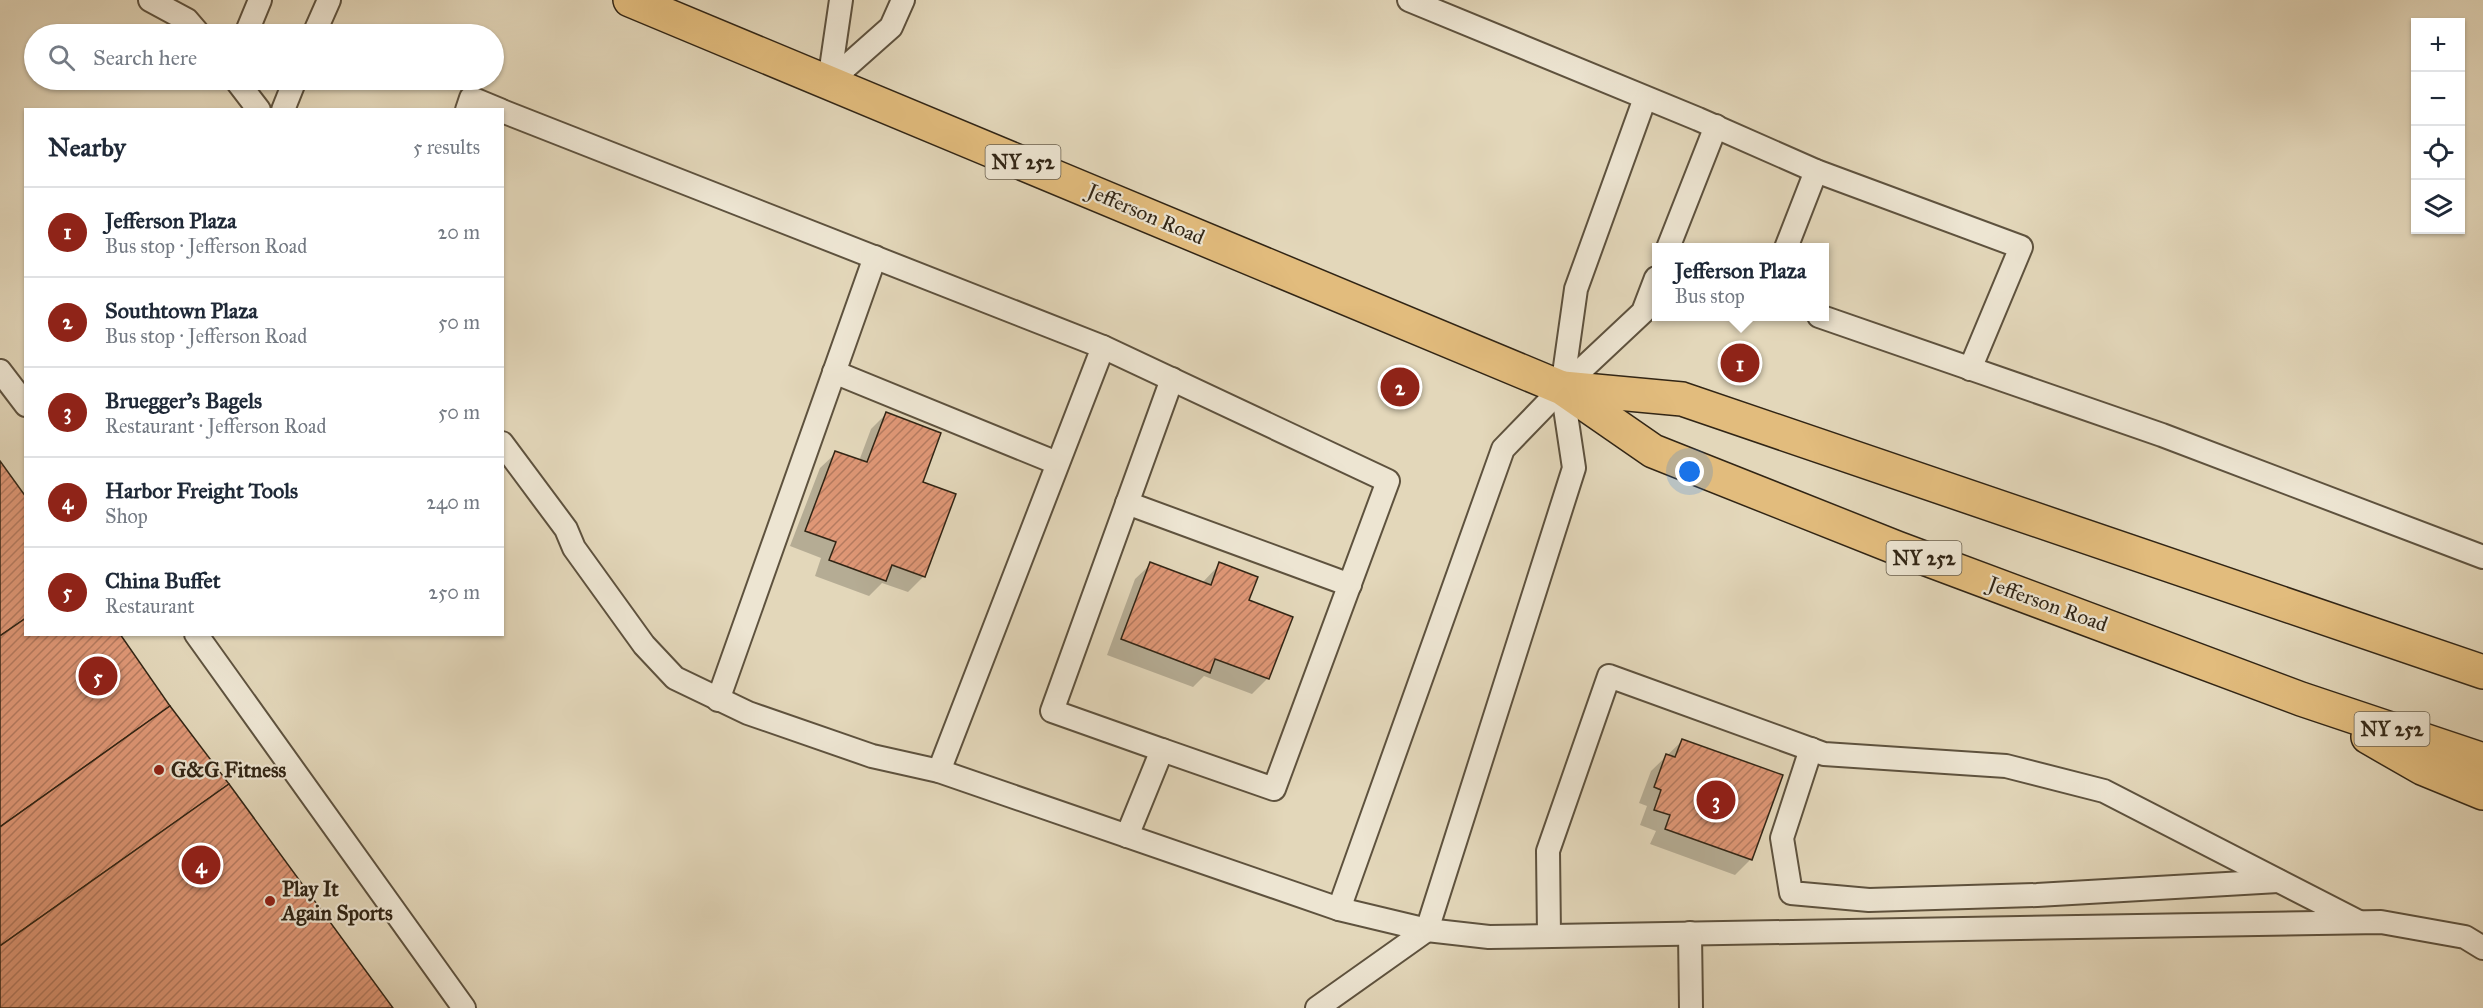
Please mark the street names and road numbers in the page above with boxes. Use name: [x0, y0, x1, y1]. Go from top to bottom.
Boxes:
road number: NY 252: [986, 145, 1060, 179]
street label: Jefferson Road: [1082, 177, 1209, 251]
road number: NY 252: [1886, 541, 1962, 575]
street label: Jefferson Road: [1983, 570, 2112, 638]
road number: NY 252: [2354, 712, 2430, 746]

